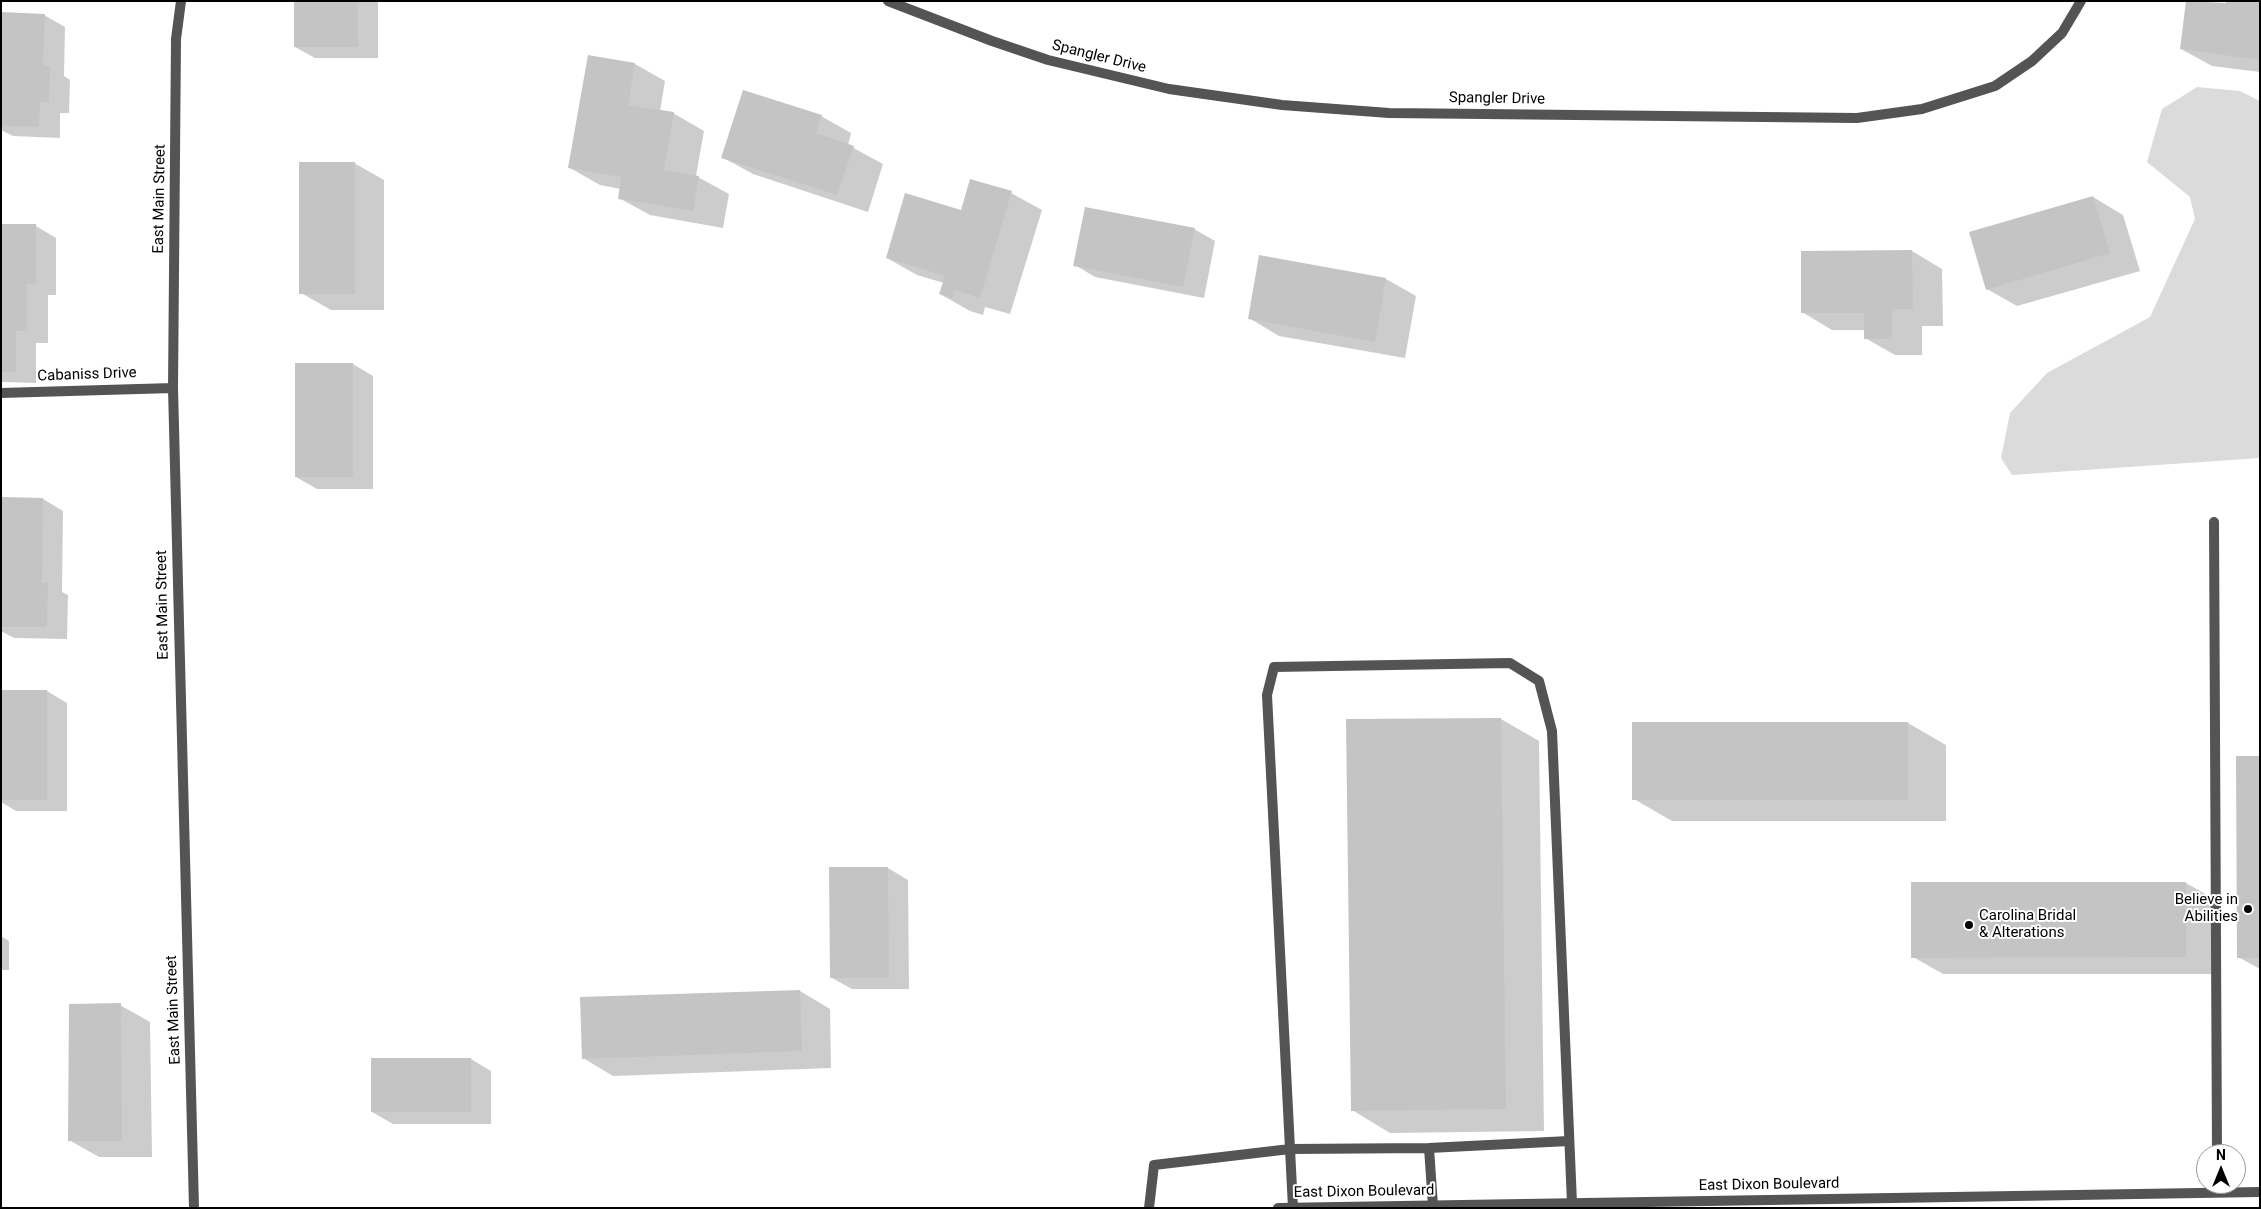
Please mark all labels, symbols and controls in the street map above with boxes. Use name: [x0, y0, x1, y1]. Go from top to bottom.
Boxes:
street label: Spangler Drive: [1050, 37, 1148, 77]
street label: Spangler Drive: [1449, 89, 1545, 109]
street label: East Main Street: [150, 144, 170, 254]
street label: Cabaniss Drive: [37, 364, 137, 386]
street label: East Main Street: [153, 550, 173, 660]
place label: Believe in Abilities: [2175, 891, 2238, 926]
marker: Believe in Abilities: [2242, 903, 2254, 915]
place label: Carolina Bridal & Alterations: [1979, 907, 2076, 942]
marker: Carolina Bridal & Alterations: [1963, 919, 1975, 931]
street label: East Main Street: [163, 955, 185, 1065]
north arrow: [2196, 1144, 2246, 1194]
text: N: [2216, 1147, 2226, 1163]
street label: East Dixon Boulevard: [1698, 1175, 1840, 1195]
street label: East Dixon Boulevard: [1293, 1182, 1435, 1202]

